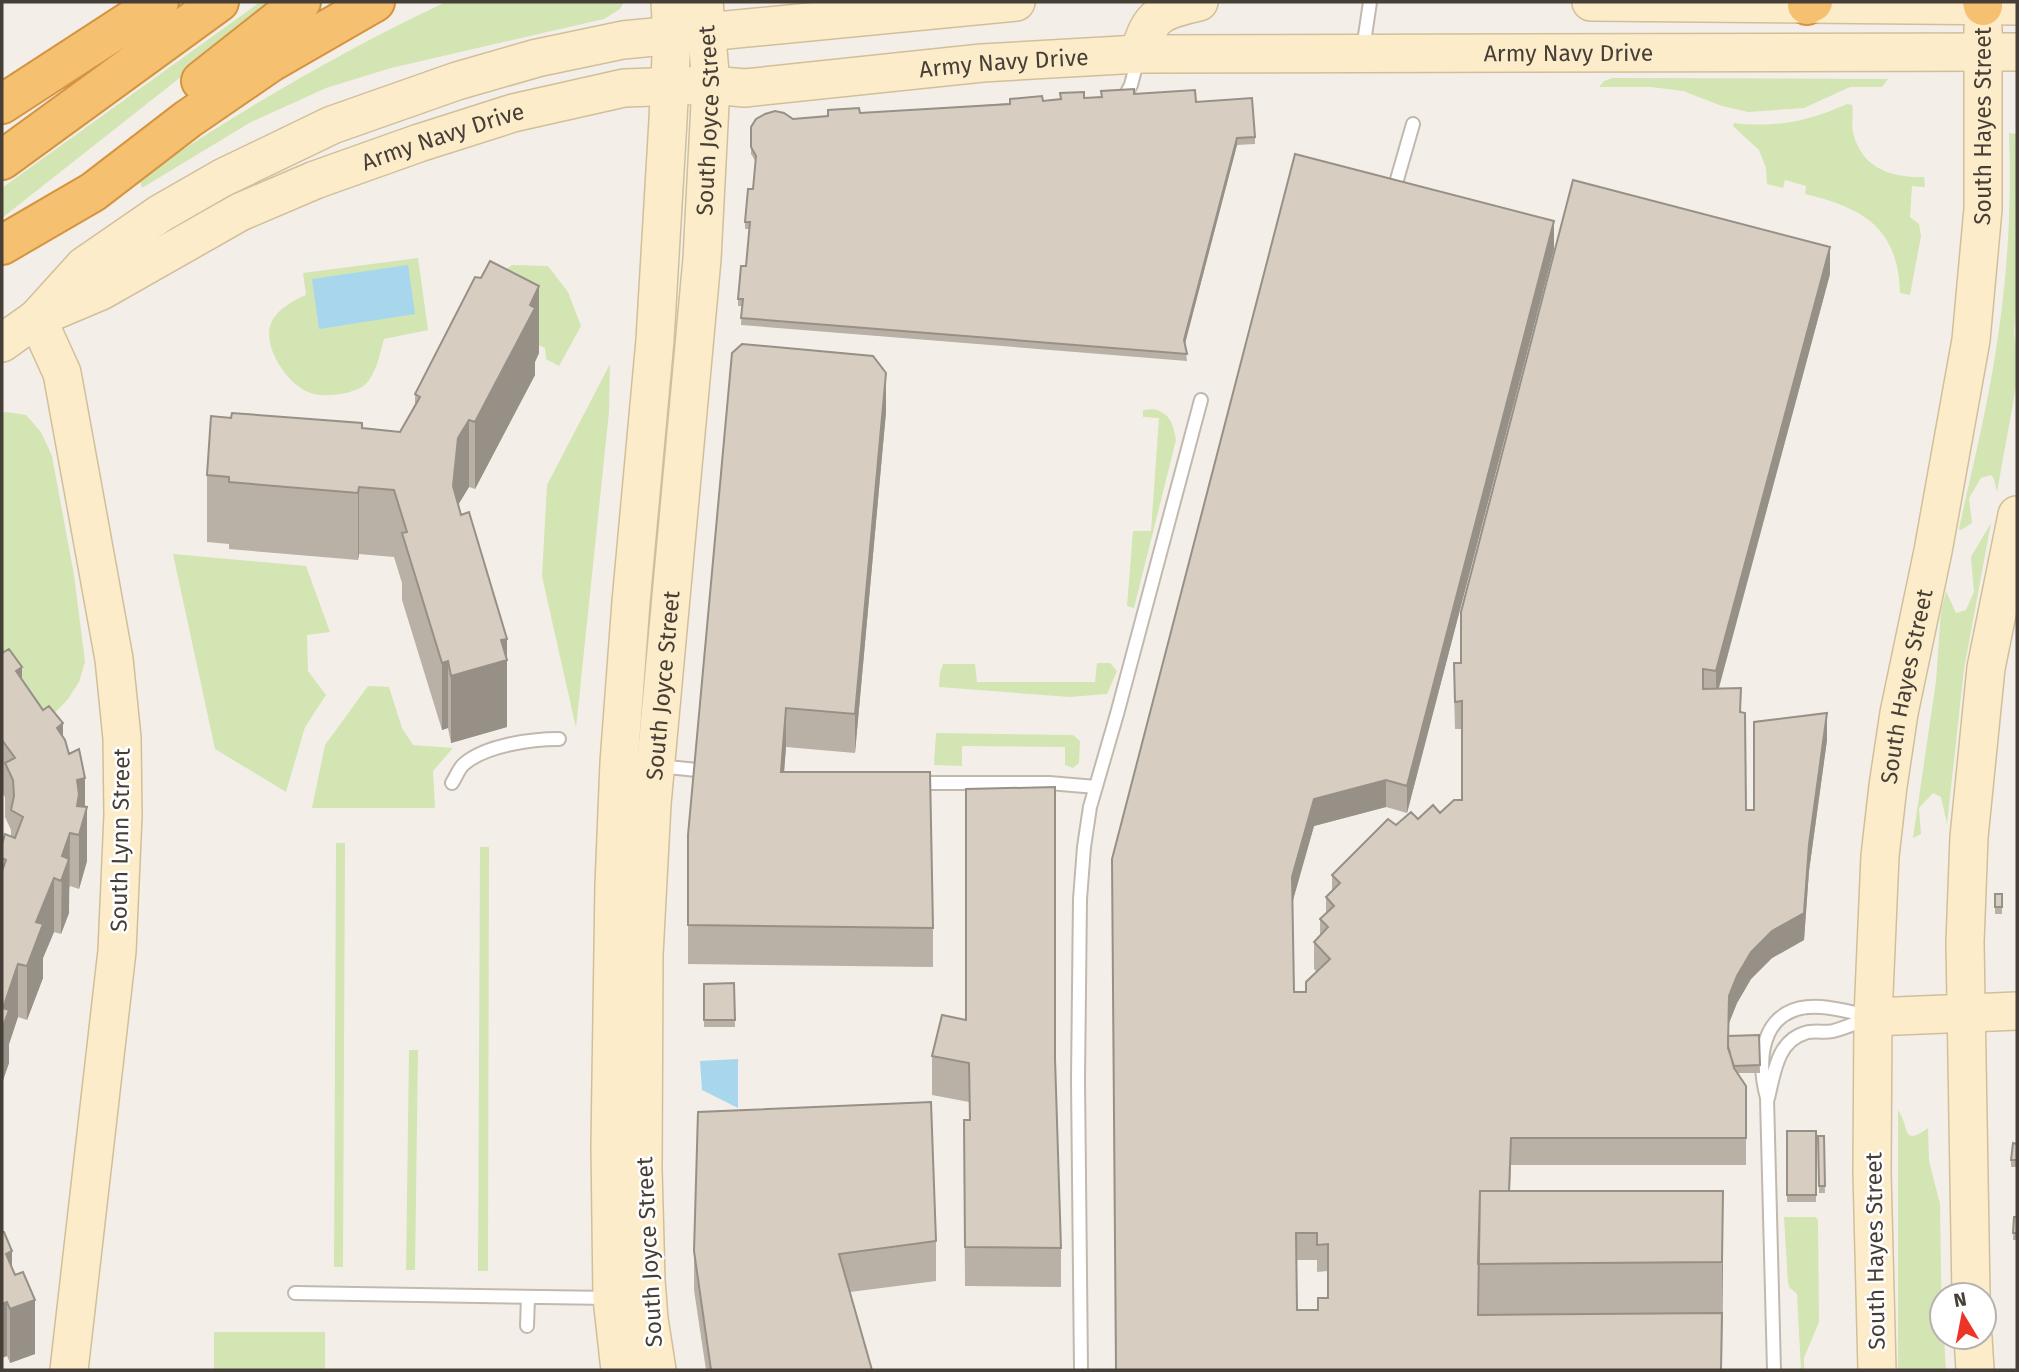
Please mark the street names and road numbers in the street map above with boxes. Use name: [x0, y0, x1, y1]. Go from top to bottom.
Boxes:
street label: South Joyce Street: [690, 24, 725, 216]
street label: South Hayes Street: [1968, 26, 1997, 226]
street label: Army Navy Drive: [1484, 39, 1653, 67]
street label: Army Navy Drive: [918, 43, 1089, 84]
street label: Army Navy Drive: [358, 97, 527, 176]
street label: South Hayes Street: [1874, 586, 1939, 786]
street label: South Joyce Street: [640, 589, 686, 782]
street label: South Lynn Street: [104, 747, 136, 932]
street label: South Hayes Street: [1859, 1151, 1891, 1350]
street label: South Joyce Street: [630, 1156, 668, 1348]

